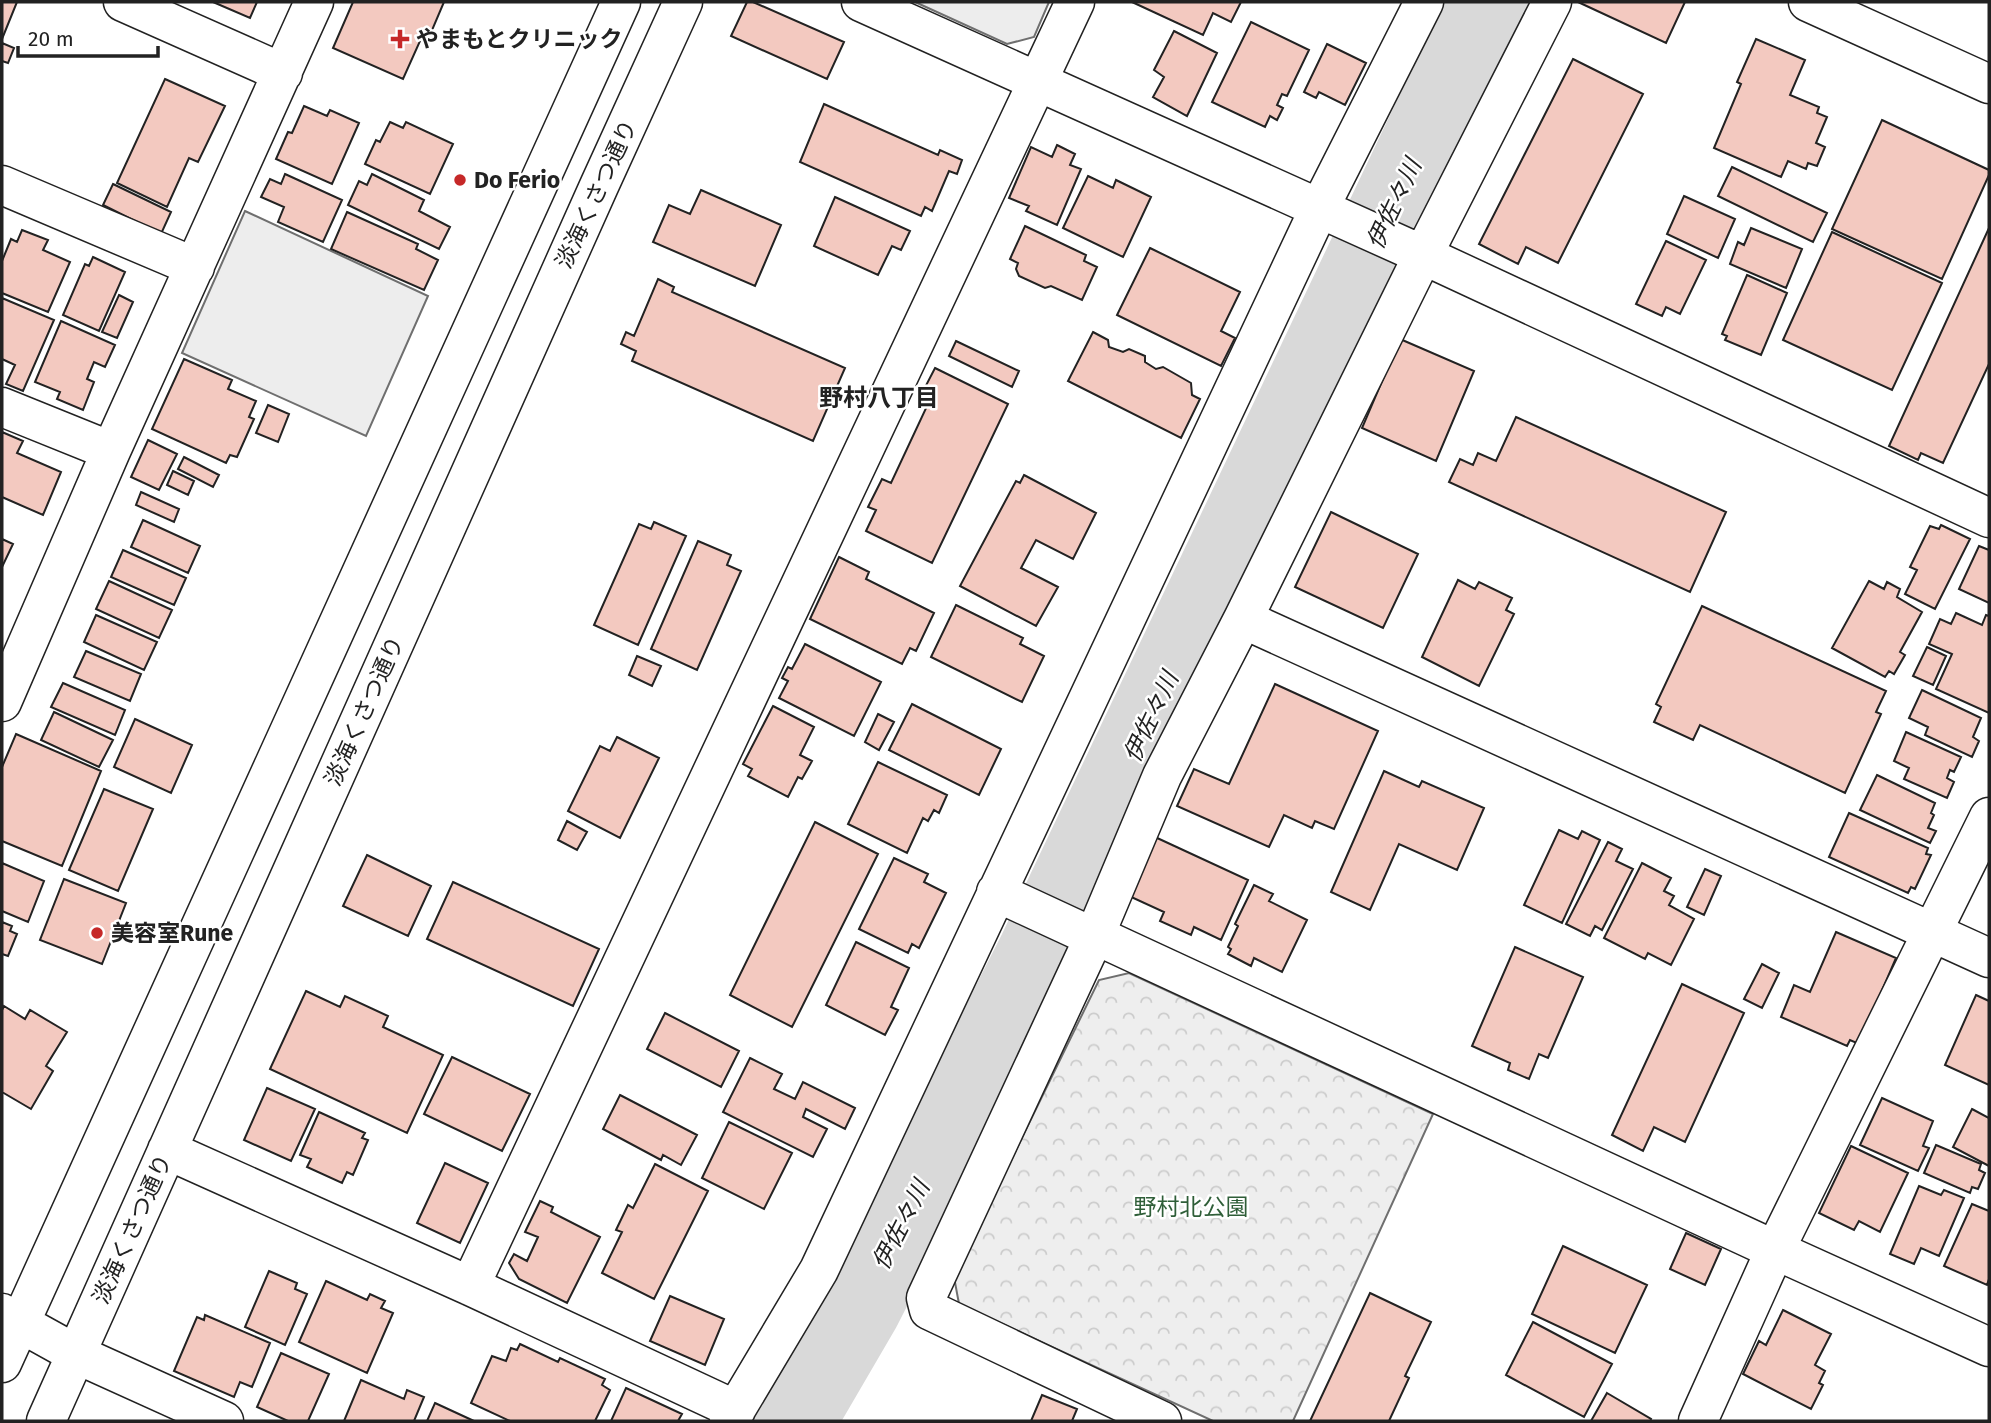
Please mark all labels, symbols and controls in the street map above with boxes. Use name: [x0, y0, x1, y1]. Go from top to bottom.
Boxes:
scale bar: [18, 14, 158, 58]
place label: やまもとクリニック: [416, 25, 623, 53]
text: 20 m: [28, 26, 74, 52]
marker: やまもとクリニック: [390, 29, 410, 49]
street label: 淡海くさつ通り: [549, 115, 643, 273]
water label: 伊佐々川: [1361, 152, 1428, 253]
place label: Do Ferio: [474, 166, 560, 194]
marker: Do Ferio: [452, 172, 468, 188]
district label: 野村八丁目: [819, 384, 939, 412]
street label: 淡海くさつ通り: [318, 632, 410, 790]
water label: 伊佐々川: [1118, 665, 1185, 766]
place label: 美容室Rune: [111, 919, 234, 947]
marker: 美容室Rune: [89, 925, 105, 941]
street label: 淡海くさつ通り: [86, 1150, 178, 1308]
water label: 伊佐々川: [867, 1173, 937, 1274]
park label: 野村北公園: [1134, 1193, 1249, 1221]

